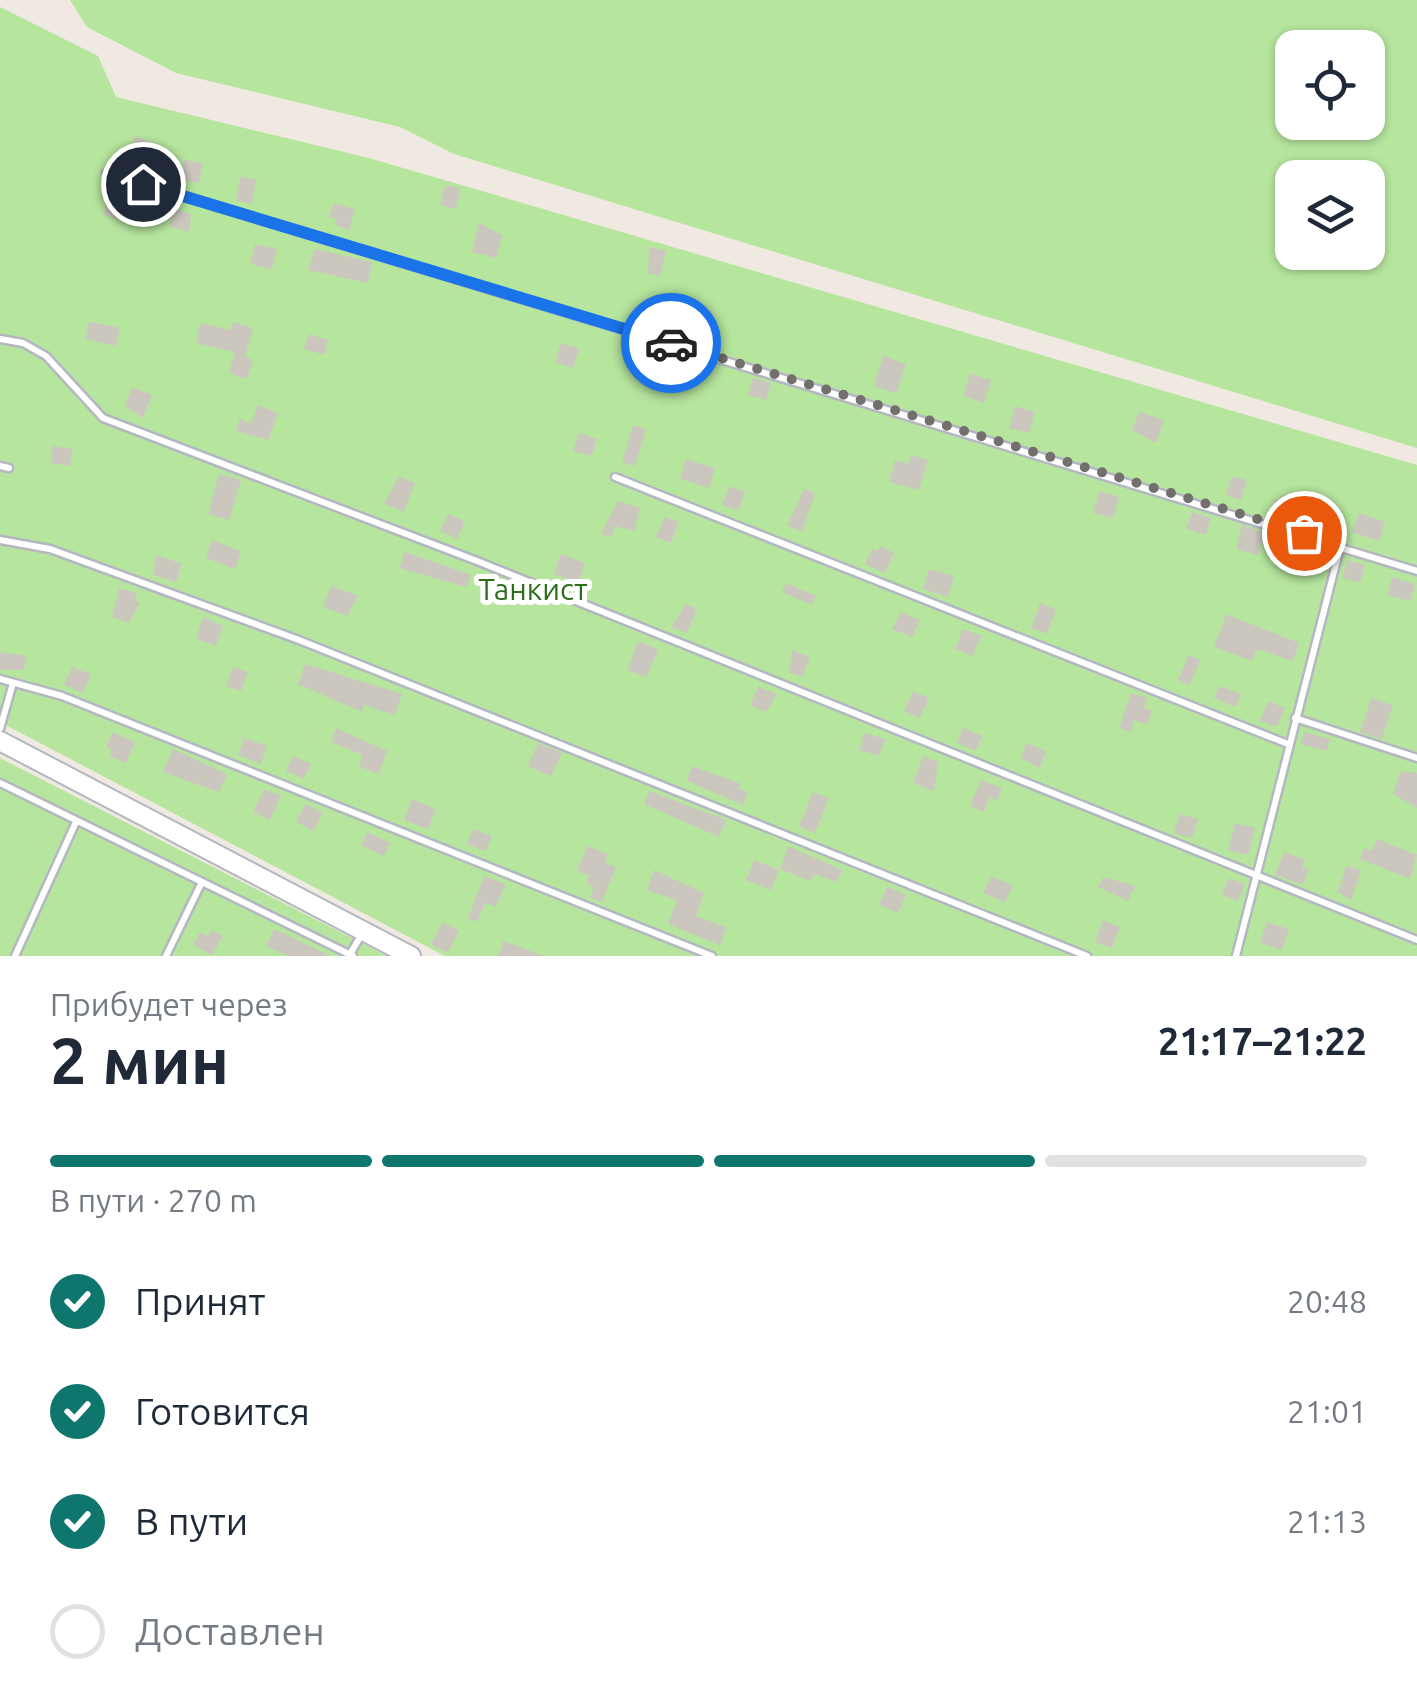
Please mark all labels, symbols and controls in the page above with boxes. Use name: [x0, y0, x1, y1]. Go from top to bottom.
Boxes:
map controls: [1275, 30, 1385, 270]
button: locate: [1275, 30, 1385, 140]
pin: [101, 142, 186, 227]
icon: home: [116, 157, 171, 212]
button: layers: [1275, 160, 1385, 270]
courier: [621, 293, 721, 393]
icon: car: [644, 316, 699, 371]
pin: [1262, 491, 1347, 576]
icon: bag: [1277, 506, 1332, 561]
park label: Танкист: [478, 572, 588, 606]
text: Прибудет через: [50, 986, 288, 1022]
text: 21:17–21:22: [1158, 1020, 1367, 1062]
text: 2 мин: [50, 1023, 229, 1096]
text: В пути · 270 m: [50, 1182, 257, 1218]
icon: check: [50, 1274, 105, 1329]
text: Принят: [135, 1280, 265, 1322]
text: 20:48: [1287, 1283, 1367, 1319]
icon: check: [50, 1384, 105, 1439]
text: Готовится: [135, 1390, 310, 1432]
text: 21:01: [1287, 1393, 1367, 1429]
icon: check: [50, 1494, 105, 1549]
text: В пути: [135, 1500, 248, 1542]
text: 21:13: [1287, 1503, 1367, 1539]
text: Доставлен: [135, 1610, 325, 1652]

